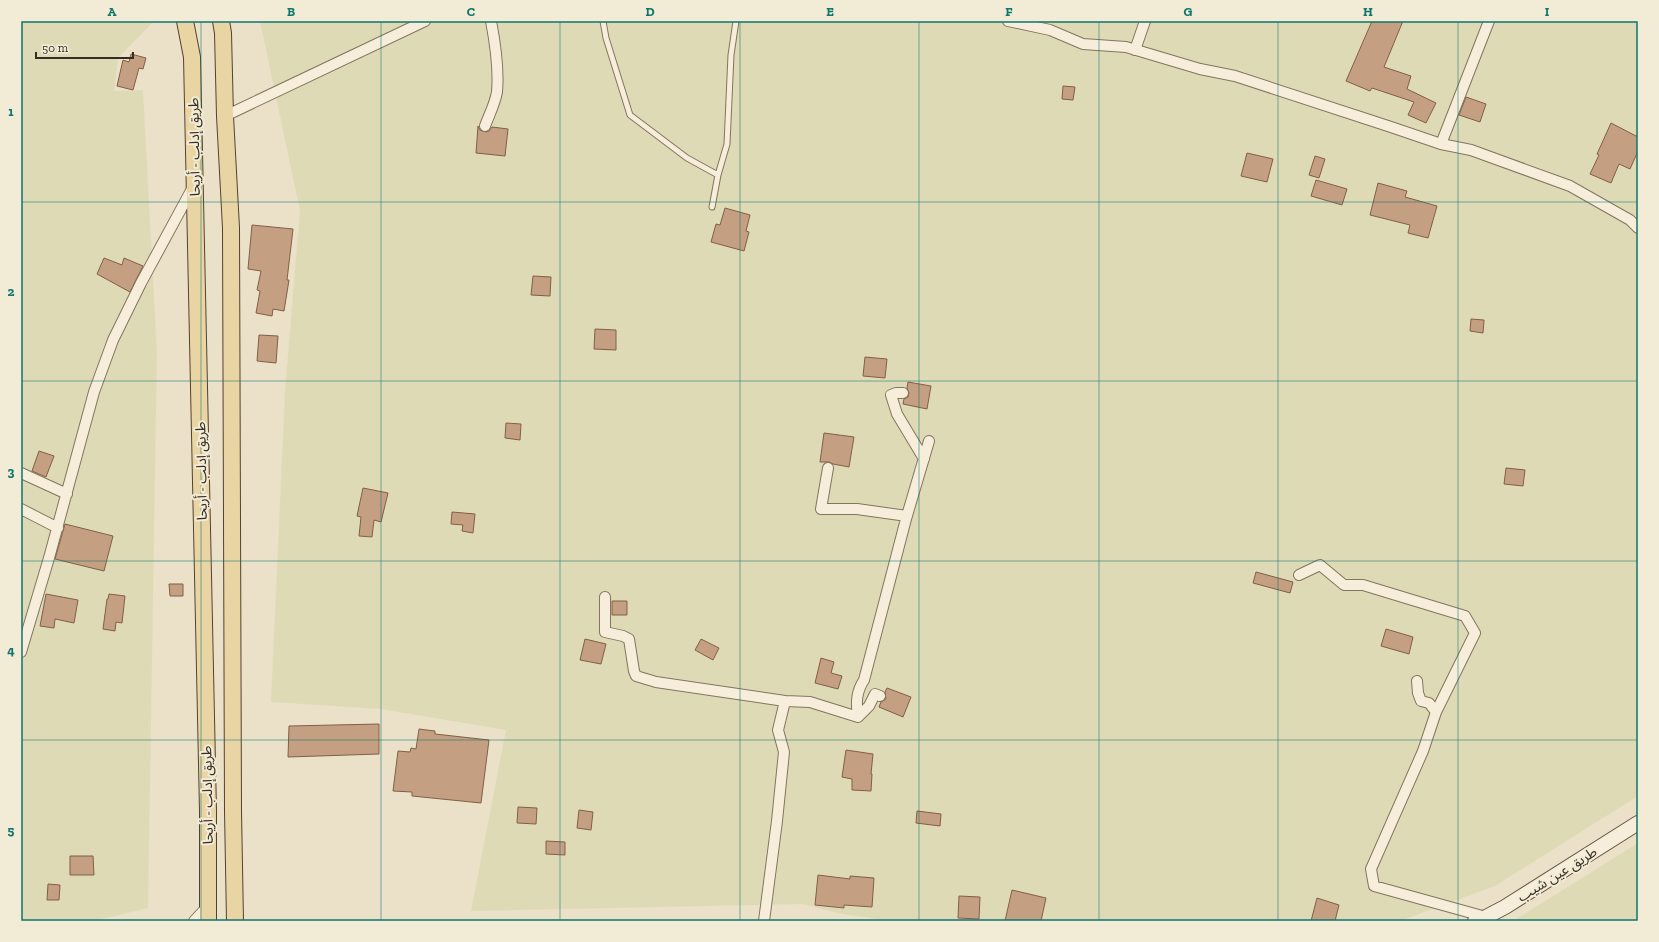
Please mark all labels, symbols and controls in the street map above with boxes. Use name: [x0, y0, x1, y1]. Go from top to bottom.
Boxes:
text: A: [108, 4, 117, 19]
text: B: [287, 4, 295, 19]
text: C: [467, 4, 475, 19]
text: D: [645, 4, 655, 19]
text: E: [826, 4, 834, 19]
text: F: [1005, 4, 1013, 19]
text: G: [1184, 4, 1193, 19]
text: H: [1363, 4, 1373, 19]
text: I: [1545, 4, 1550, 19]
scale bar: [36, 34, 133, 60]
text: 50 m: [42, 41, 69, 55]
street label: طريق إدلب - أريحا: [184, 98, 205, 196]
text: 1: [8, 104, 14, 119]
text: 2: [8, 284, 15, 299]
street label: طريق إدلب - أريحا: [191, 422, 212, 520]
text: 3: [8, 464, 15, 479]
text: 4: [7, 643, 15, 658]
street label: طريق إدلب - أريحا: [197, 746, 218, 844]
text: 5: [8, 823, 15, 838]
street label: طريق عين شيب: [1514, 843, 1601, 906]

